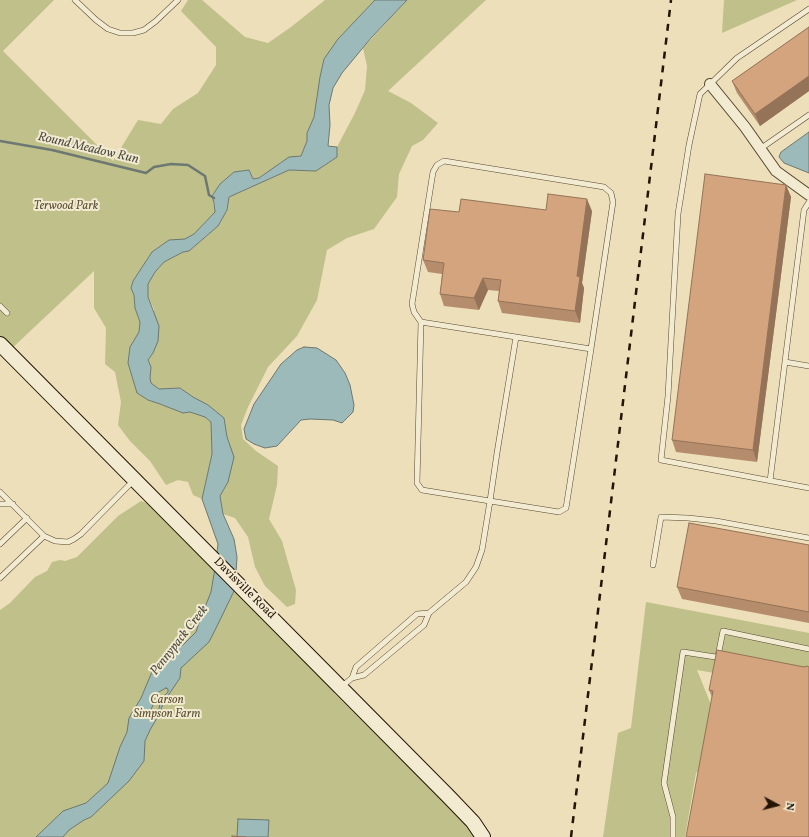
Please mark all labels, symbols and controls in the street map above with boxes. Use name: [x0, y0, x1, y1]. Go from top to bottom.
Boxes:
water label: Round Meadow Run: [36, 130, 140, 168]
park label: Terwood Park: [34, 200, 98, 214]
street label: Davisville Road: [210, 555, 278, 623]
water label: Pennypack Creek: [148, 603, 212, 679]
park label: Carson Simpson Farm: [134, 694, 200, 722]
north arrow: [757, 785, 797, 825]
text: N: [781, 802, 797, 811]

